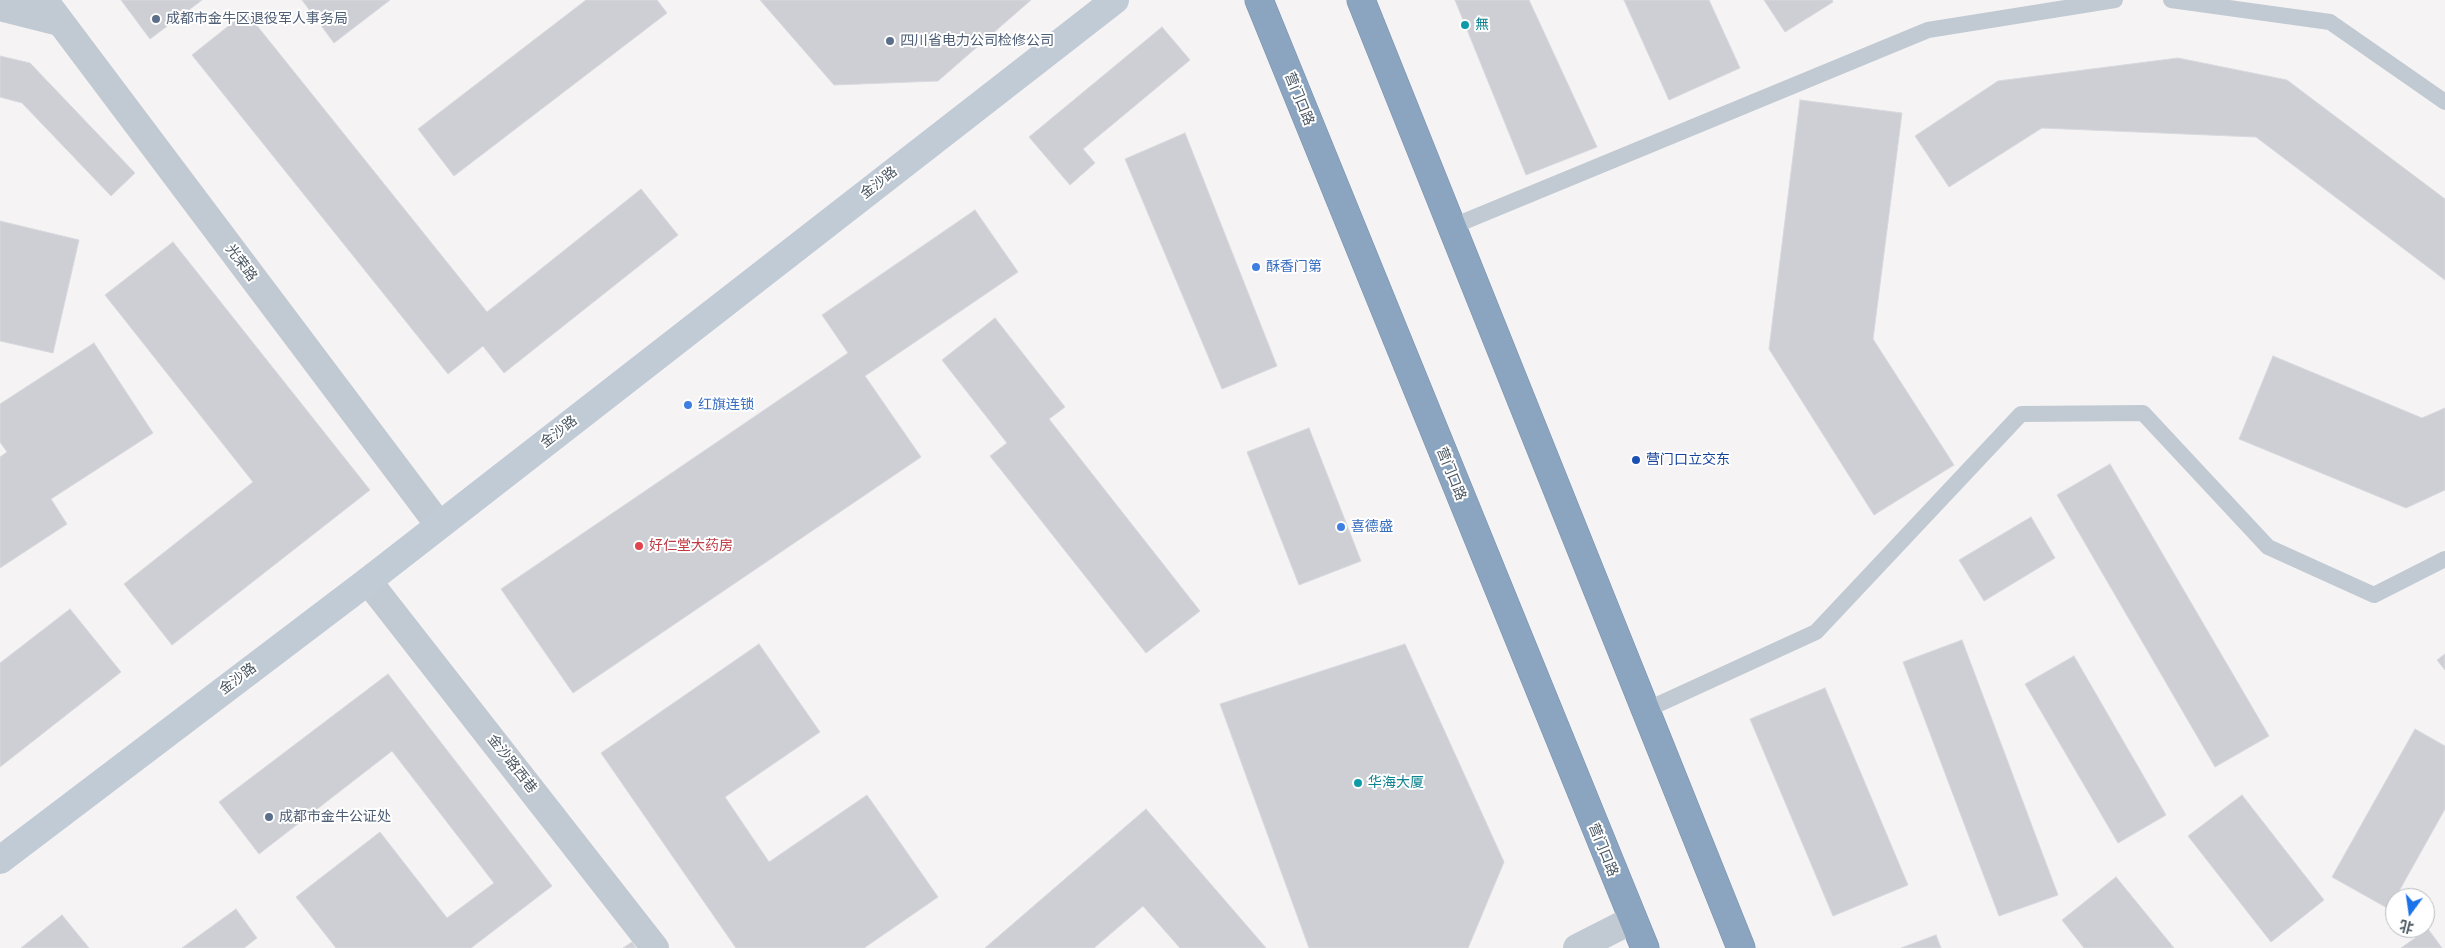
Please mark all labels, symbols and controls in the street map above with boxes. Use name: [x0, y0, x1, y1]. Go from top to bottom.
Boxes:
place label: 成都市金牛区退役军人事务局: [166, 11, 348, 27]
marker: 成都市金牛区退役军人事务局: [150, 13, 162, 25]
place label: 無: [1475, 17, 1489, 33]
marker: 無: [1459, 19, 1471, 31]
place label: 四川省电力公司检修公司: [900, 33, 1054, 49]
marker: 四川省电力公司检修公司: [884, 35, 896, 47]
street label: 营门口路: [1281, 70, 1317, 128]
street label: 金沙路: [857, 163, 901, 203]
street label: 光荣路: [222, 241, 260, 285]
place label: 酥香门第: [1266, 259, 1322, 275]
marker: 酥香门第: [1250, 261, 1262, 273]
place label: 红旗连锁: [698, 397, 754, 413]
marker: 红旗连锁: [682, 399, 694, 411]
street label: 金沙路: [537, 412, 581, 452]
street label: 营门口路: [1433, 445, 1469, 503]
place label: 营门口立交东: [1646, 452, 1730, 468]
marker: 营门口立交东: [1630, 454, 1642, 466]
place label: 喜德盛: [1351, 519, 1393, 535]
marker: 喜德盛: [1335, 521, 1347, 533]
place label: 好仁堂大药房: [649, 538, 733, 554]
marker: 好仁堂大药房: [633, 540, 645, 552]
street label: 金沙路: [216, 660, 260, 698]
street label: 金沙路西巷: [484, 731, 540, 797]
place label: 华海大厦: [1368, 775, 1424, 791]
marker: 华海大厦: [1352, 777, 1364, 789]
place label: 成都市金牛公证处: [279, 809, 391, 825]
marker: 成都市金牛公证处: [263, 811, 275, 823]
street label: 营门口路: [1585, 821, 1621, 879]
north arrow: [2385, 888, 2435, 938]
text: 北: [2398, 916, 2416, 937]

